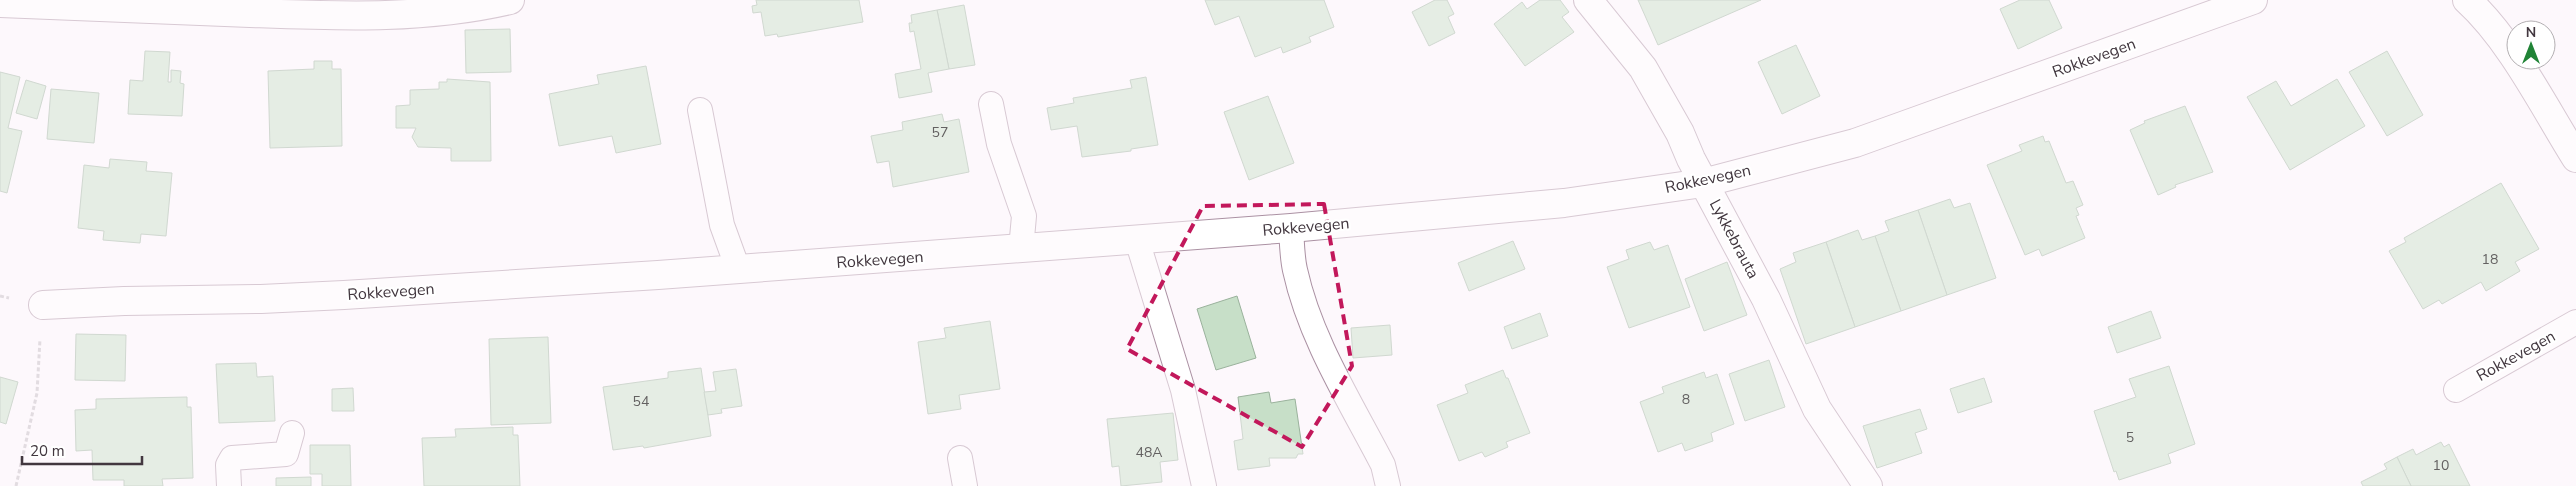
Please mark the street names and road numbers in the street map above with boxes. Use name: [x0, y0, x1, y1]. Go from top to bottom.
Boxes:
street label: Rokkevegen: [2049, 33, 2139, 83]
street label: Rokkevegen: [1663, 159, 1753, 199]
street label: Lykkebrauta: [1704, 195, 1764, 283]
street label: Rokkevegen: [1262, 212, 1350, 242]
street label: Rokkevegen: [836, 246, 924, 274]
street label: Rokkevegen: [347, 278, 435, 306]
street label: Rokkevegen: [2473, 325, 2559, 387]

